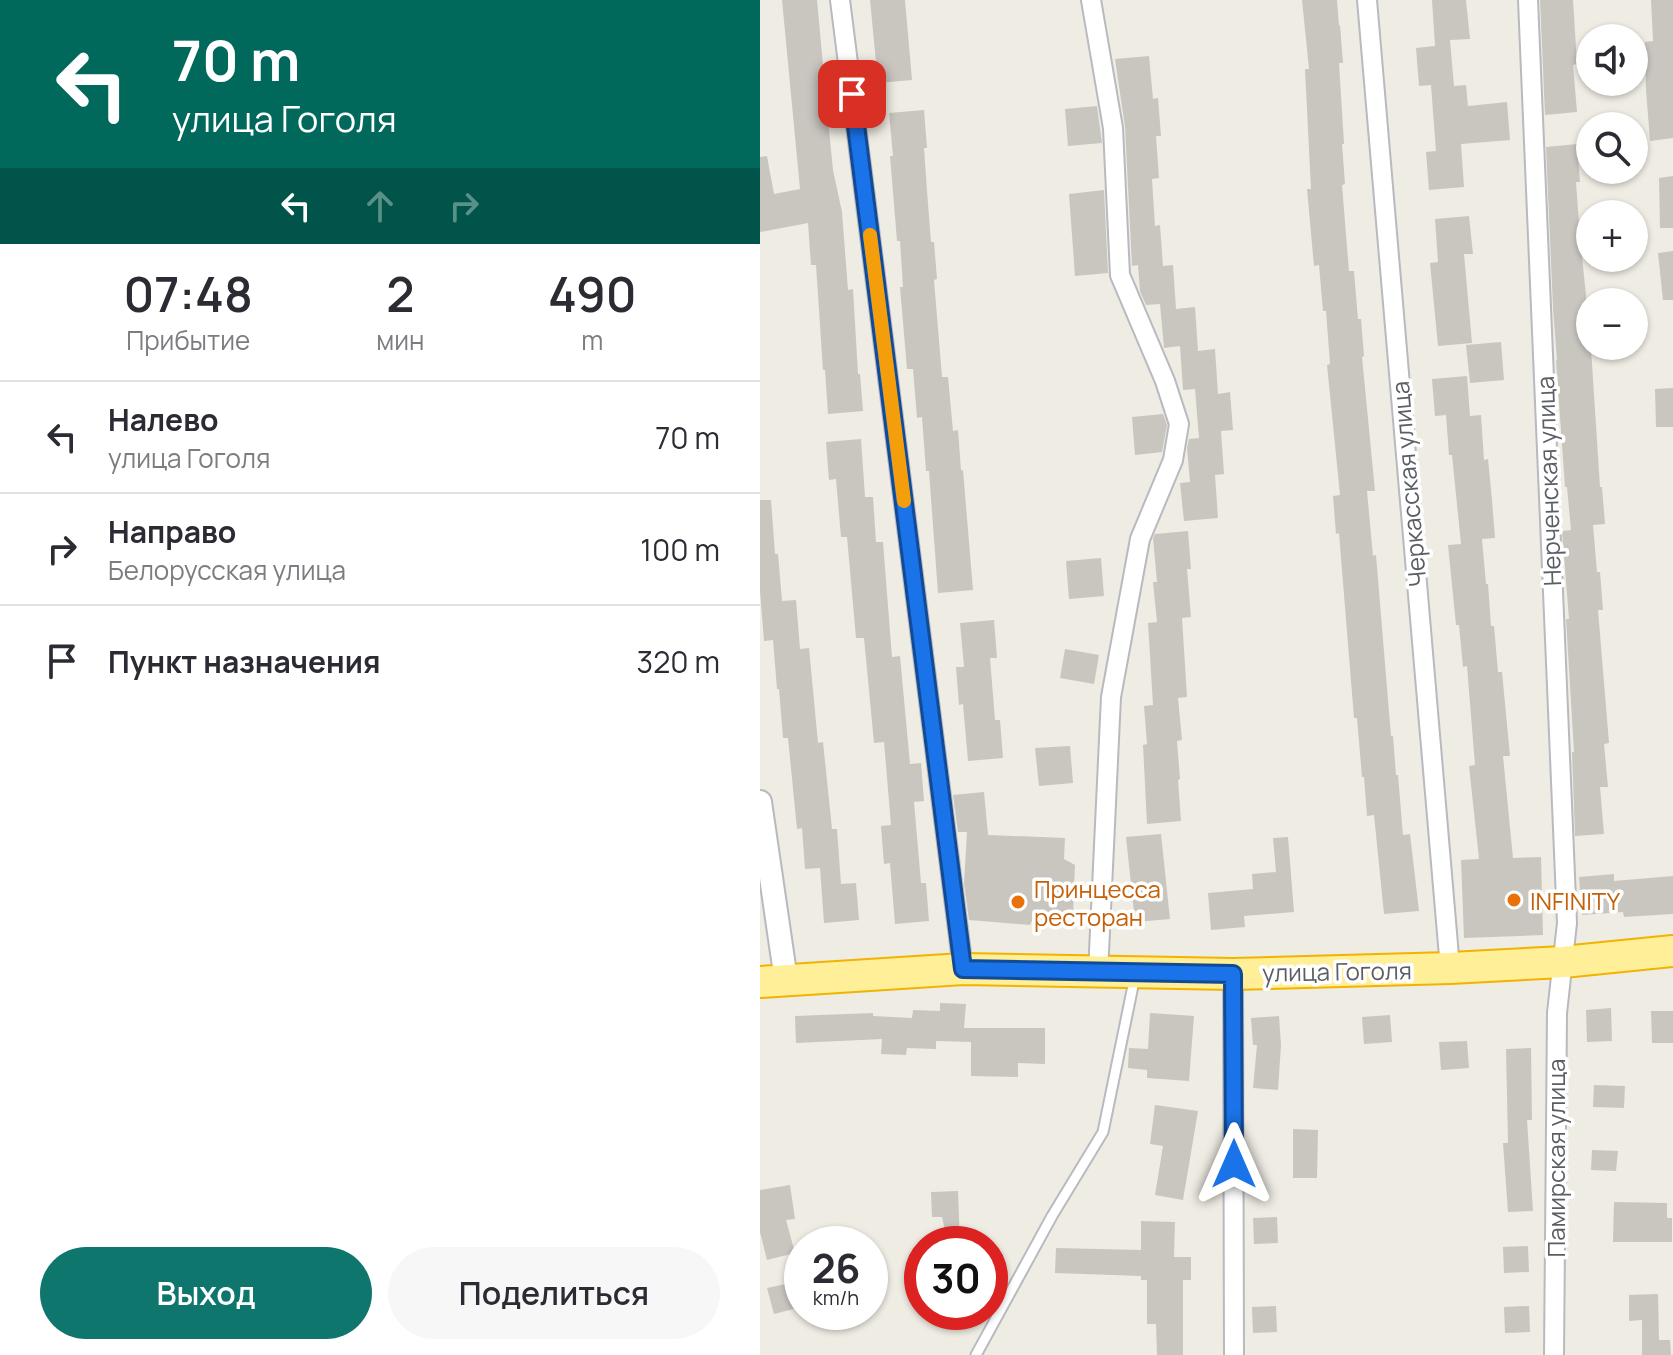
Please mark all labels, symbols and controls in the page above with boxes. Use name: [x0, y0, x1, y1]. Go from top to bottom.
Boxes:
text: 70 m: [172, 21, 300, 98]
map controls: [1576, 24, 1648, 360]
button: sound: [1576, 24, 1648, 96]
icon: left: [40, 32, 144, 136]
pin: [818, 60, 886, 128]
icon: arrive: [830, 72, 874, 116]
text: улица Гоголя: [172, 94, 397, 143]
button: search: [1576, 112, 1648, 184]
icon: left: [274, 184, 318, 228]
icon: ahead: [358, 184, 402, 228]
icon: right: [442, 184, 486, 228]
button: +: [1576, 200, 1648, 272]
text: 07:48: [123, 261, 253, 326]
text: 2: [386, 261, 415, 326]
text: 490: [548, 261, 637, 326]
button: −: [1576, 288, 1648, 360]
text: Прибытие: [126, 322, 250, 358]
text: мин: [376, 322, 424, 358]
text: m: [581, 322, 603, 358]
street label: Нерченская улица: [1528, 375, 1568, 587]
street label: Черкасская улица: [1383, 380, 1433, 588]
text: Налево: [108, 399, 218, 440]
icon: left: [40, 415, 84, 459]
text: 70 m: [655, 417, 720, 458]
text: улица Гоголя: [108, 440, 270, 476]
text: Направо: [108, 511, 236, 552]
icon: right: [40, 527, 84, 571]
text: 100 m: [640, 529, 720, 570]
text: Белорусская улица: [108, 552, 346, 588]
icon: arrive: [40, 639, 84, 683]
text: Пункт назначения: [108, 641, 381, 682]
text: 320 m: [637, 641, 720, 682]
place label: Принцесса ресторан: [1034, 872, 1161, 933]
place label: INFINITY: [1530, 884, 1621, 917]
marker: INFINITY: [1505, 891, 1523, 909]
marker: Принцесса ресторан: [1009, 893, 1027, 911]
street label: улица Гоголя: [1262, 953, 1412, 989]
street label: Памирская улица: [1539, 1059, 1572, 1257]
position arrow: [1192, 1122, 1276, 1206]
speed limit sign: 30: [904, 1226, 1008, 1330]
text: 26: [812, 1240, 860, 1295]
button: Выход: [40, 1247, 372, 1339]
button: Поделиться: [388, 1247, 720, 1339]
text: km/h: [813, 1284, 859, 1311]

